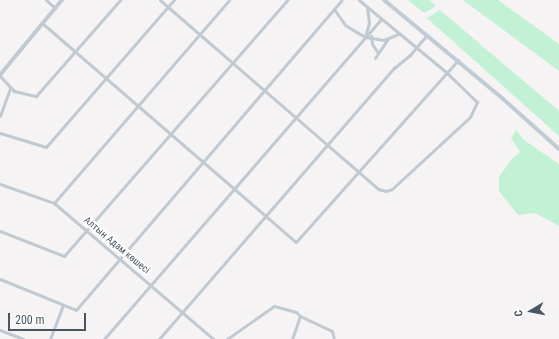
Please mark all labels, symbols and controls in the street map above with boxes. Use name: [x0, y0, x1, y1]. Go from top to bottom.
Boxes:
street label: Алтын Адам көшесі: [82, 214, 152, 276]
north arrow: [511, 291, 551, 331]
scale bar: [10, 305, 88, 331]
text: С: [512, 309, 526, 317]
text: 200 m: [15, 313, 45, 327]

